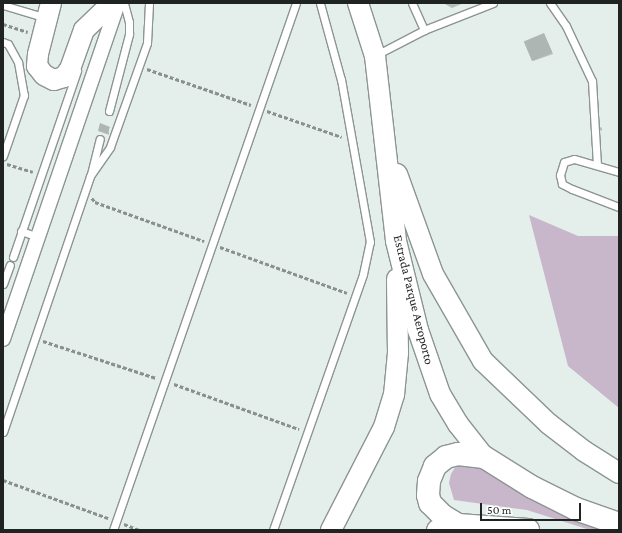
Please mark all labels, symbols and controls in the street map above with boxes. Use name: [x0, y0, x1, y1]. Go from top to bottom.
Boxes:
street label: Estrada Parque Aeroporto: [389, 234, 437, 366]
scale bar: [482, 495, 583, 521]
text: 50 m: [487, 503, 511, 517]

